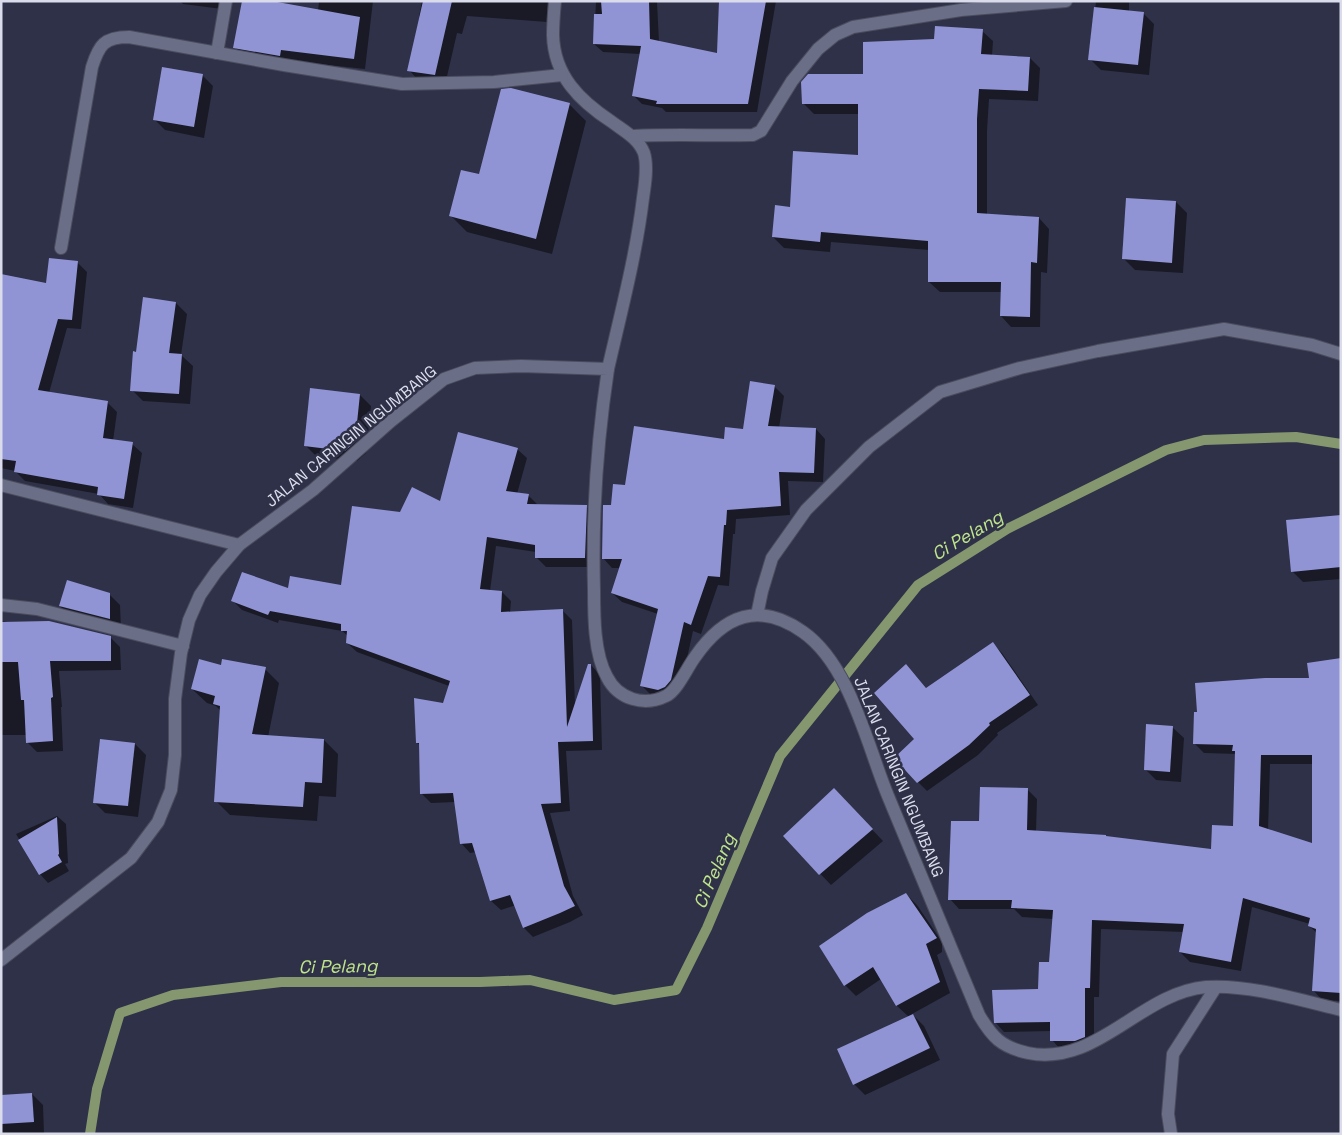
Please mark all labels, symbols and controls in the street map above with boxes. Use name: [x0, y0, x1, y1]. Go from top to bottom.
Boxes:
street label: JALAN CARINGIN NGUMBANG: [261, 360, 441, 512]
water label: Ci Pelang: [927, 504, 1008, 565]
street label: JALAN CARINGIN NGUMBANG: [849, 674, 949, 880]
water label: Ci Pelang: [688, 829, 741, 912]
water label: Ci Pelang: [298, 954, 379, 978]

